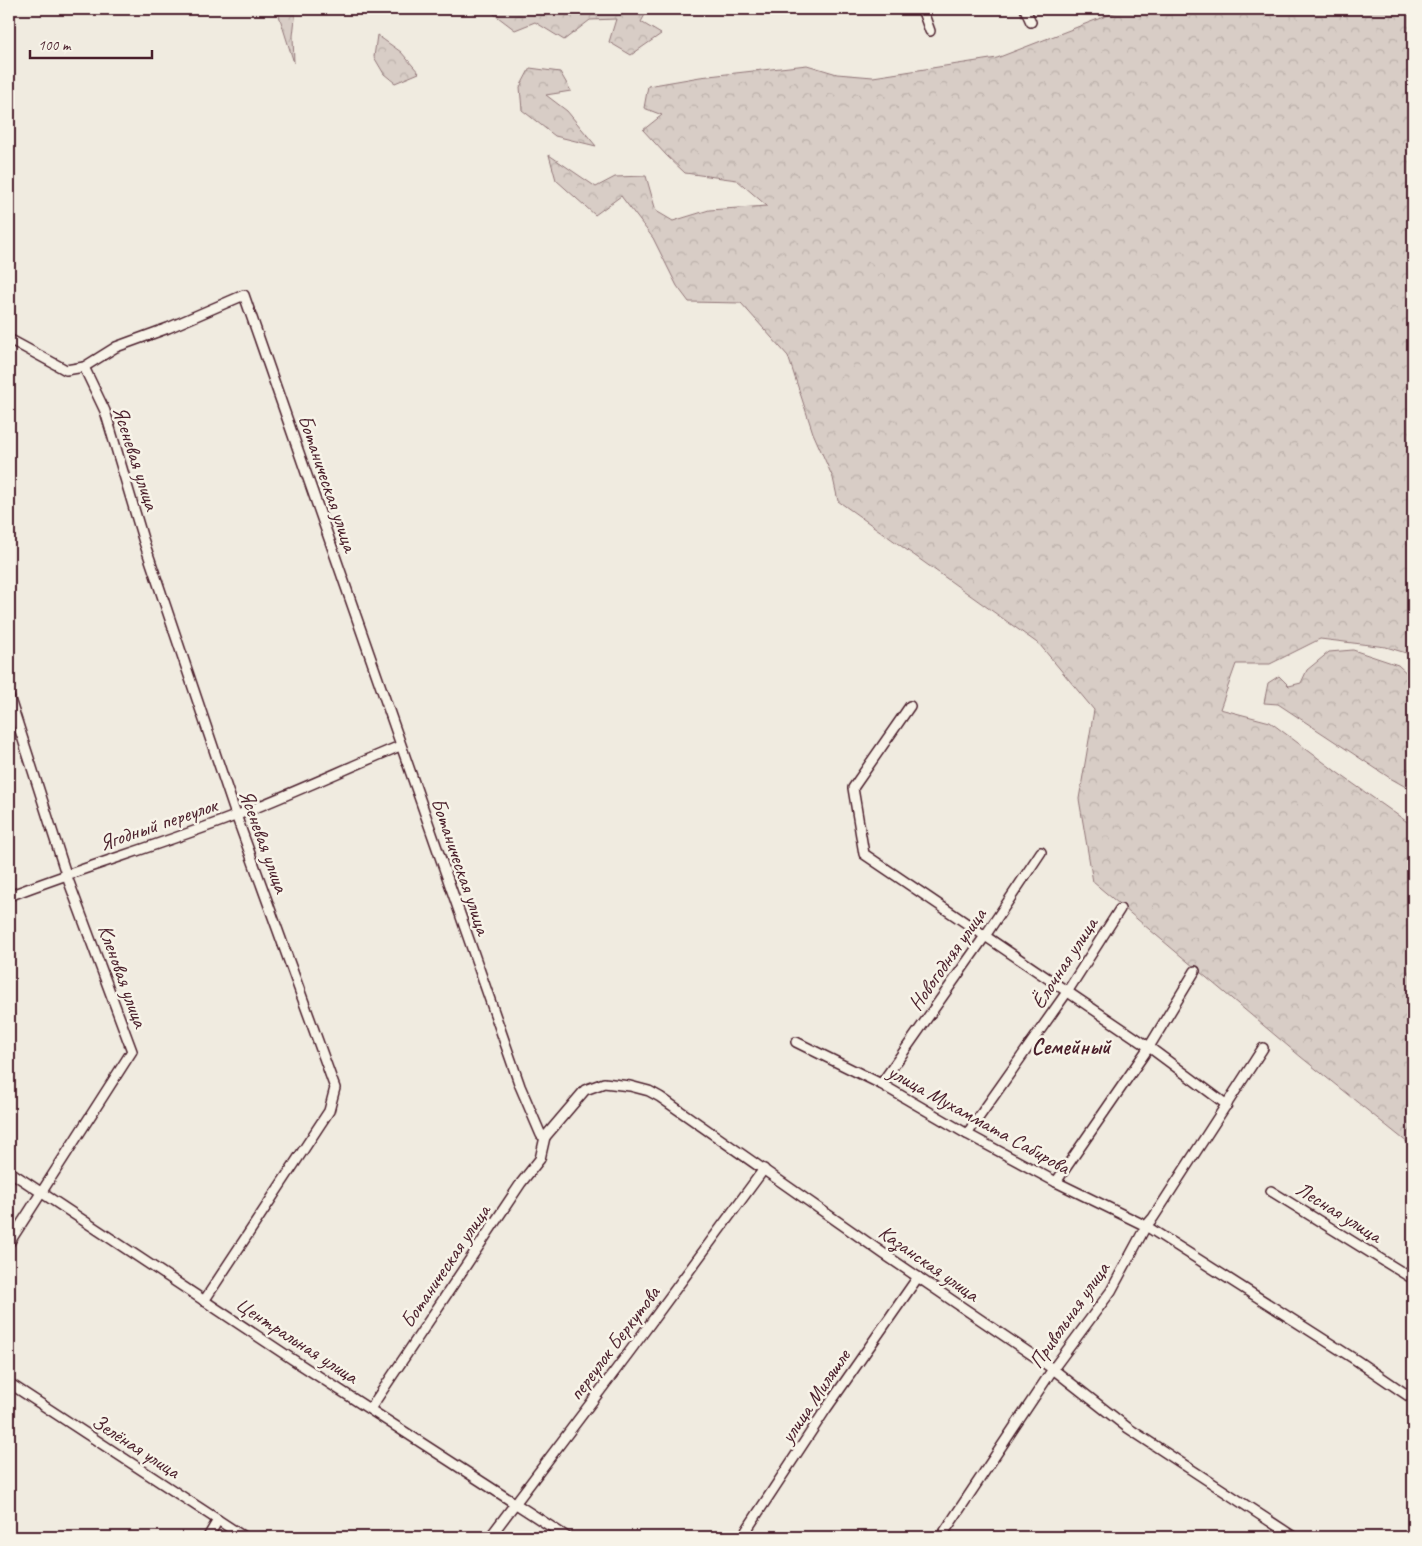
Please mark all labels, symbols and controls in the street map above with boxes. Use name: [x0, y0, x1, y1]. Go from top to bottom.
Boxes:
scale bar: [30, 28, 152, 60]
text: 100 m: [38, 36, 72, 55]
street label: Ясеневая улица: [107, 403, 166, 515]
street label: Ботаническая улица: [292, 411, 364, 557]
street label: Ясеневая улица: [233, 786, 295, 898]
street label: Ягодный переулок: [96, 791, 222, 856]
street label: Ботаническая улица: [425, 794, 497, 940]
street label: Новогодняя улица: [902, 901, 993, 1015]
street label: Ёлочная улица: [1025, 910, 1104, 1014]
street label: Кленовая улица: [92, 921, 154, 1033]
district label: Семейный: [1032, 1033, 1112, 1061]
street label: улица Мухаммата Сабирова: [882, 1057, 1076, 1180]
street label: Лесная улица: [1291, 1176, 1389, 1250]
street label: Ботаническая улица: [394, 1198, 497, 1333]
street label: Казанская улица: [873, 1219, 986, 1309]
street label: Привольная улица: [1023, 1255, 1116, 1373]
street label: переулок Беркутова: [563, 1279, 666, 1405]
street label: Центральная улица: [231, 1291, 365, 1390]
street label: улица Миляшле: [773, 1343, 856, 1449]
street label: Зелёная улица: [87, 1408, 186, 1485]

